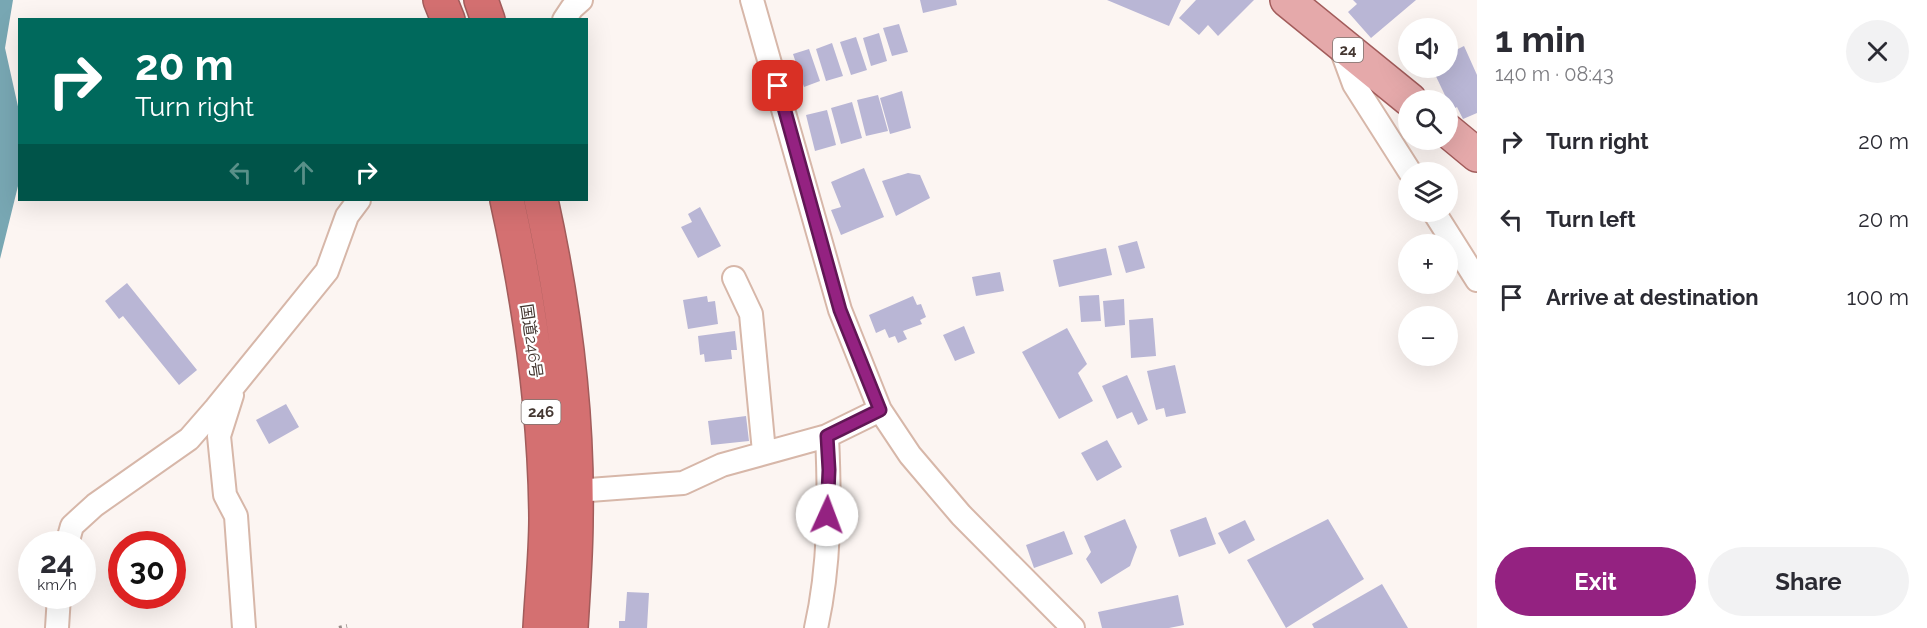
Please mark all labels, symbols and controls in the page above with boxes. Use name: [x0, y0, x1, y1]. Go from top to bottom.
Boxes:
map controls: [1398, 18, 1458, 366]
button: sound: [1398, 18, 1458, 78]
text: 1 min: [1495, 18, 1586, 60]
button: close: [1846, 20, 1909, 83]
road number: 24: [1333, 38, 1363, 62]
text: 20 m: [135, 41, 234, 90]
icon: right: [36, 42, 114, 120]
pin: [752, 60, 803, 111]
text: 140 m · 08:43: [1495, 62, 1614, 86]
icon: arrive: [761, 69, 794, 102]
button: search: [1398, 90, 1458, 150]
text: Turn right: [135, 91, 254, 122]
icon: right: [1495, 125, 1528, 158]
text: Turn right: [1546, 128, 1649, 154]
text: 20 m: [1858, 128, 1909, 154]
icon: left: [224, 156, 257, 189]
icon: ahead: [287, 156, 320, 189]
icon: right: [350, 156, 383, 189]
button: layers: [1398, 162, 1458, 222]
icon: left: [1495, 203, 1528, 236]
text: Turn left: [1546, 206, 1636, 232]
text: 20 m: [1858, 206, 1909, 232]
button: +: [1398, 234, 1458, 294]
icon: arrive: [1495, 281, 1528, 314]
text: Arrive at destination: [1546, 284, 1759, 310]
text: 100 m: [1847, 284, 1909, 310]
street label: 国道246号: [517, 303, 546, 379]
button: −: [1398, 306, 1458, 366]
road number: 246: [522, 400, 560, 424]
position arrow: [795, 483, 859, 547]
speed limit sign: 30: [108, 531, 186, 609]
text: 24: [40, 545, 74, 580]
button: Exit: [1495, 547, 1696, 616]
button: Share: [1708, 547, 1909, 616]
text: km/h: [37, 576, 77, 594]

